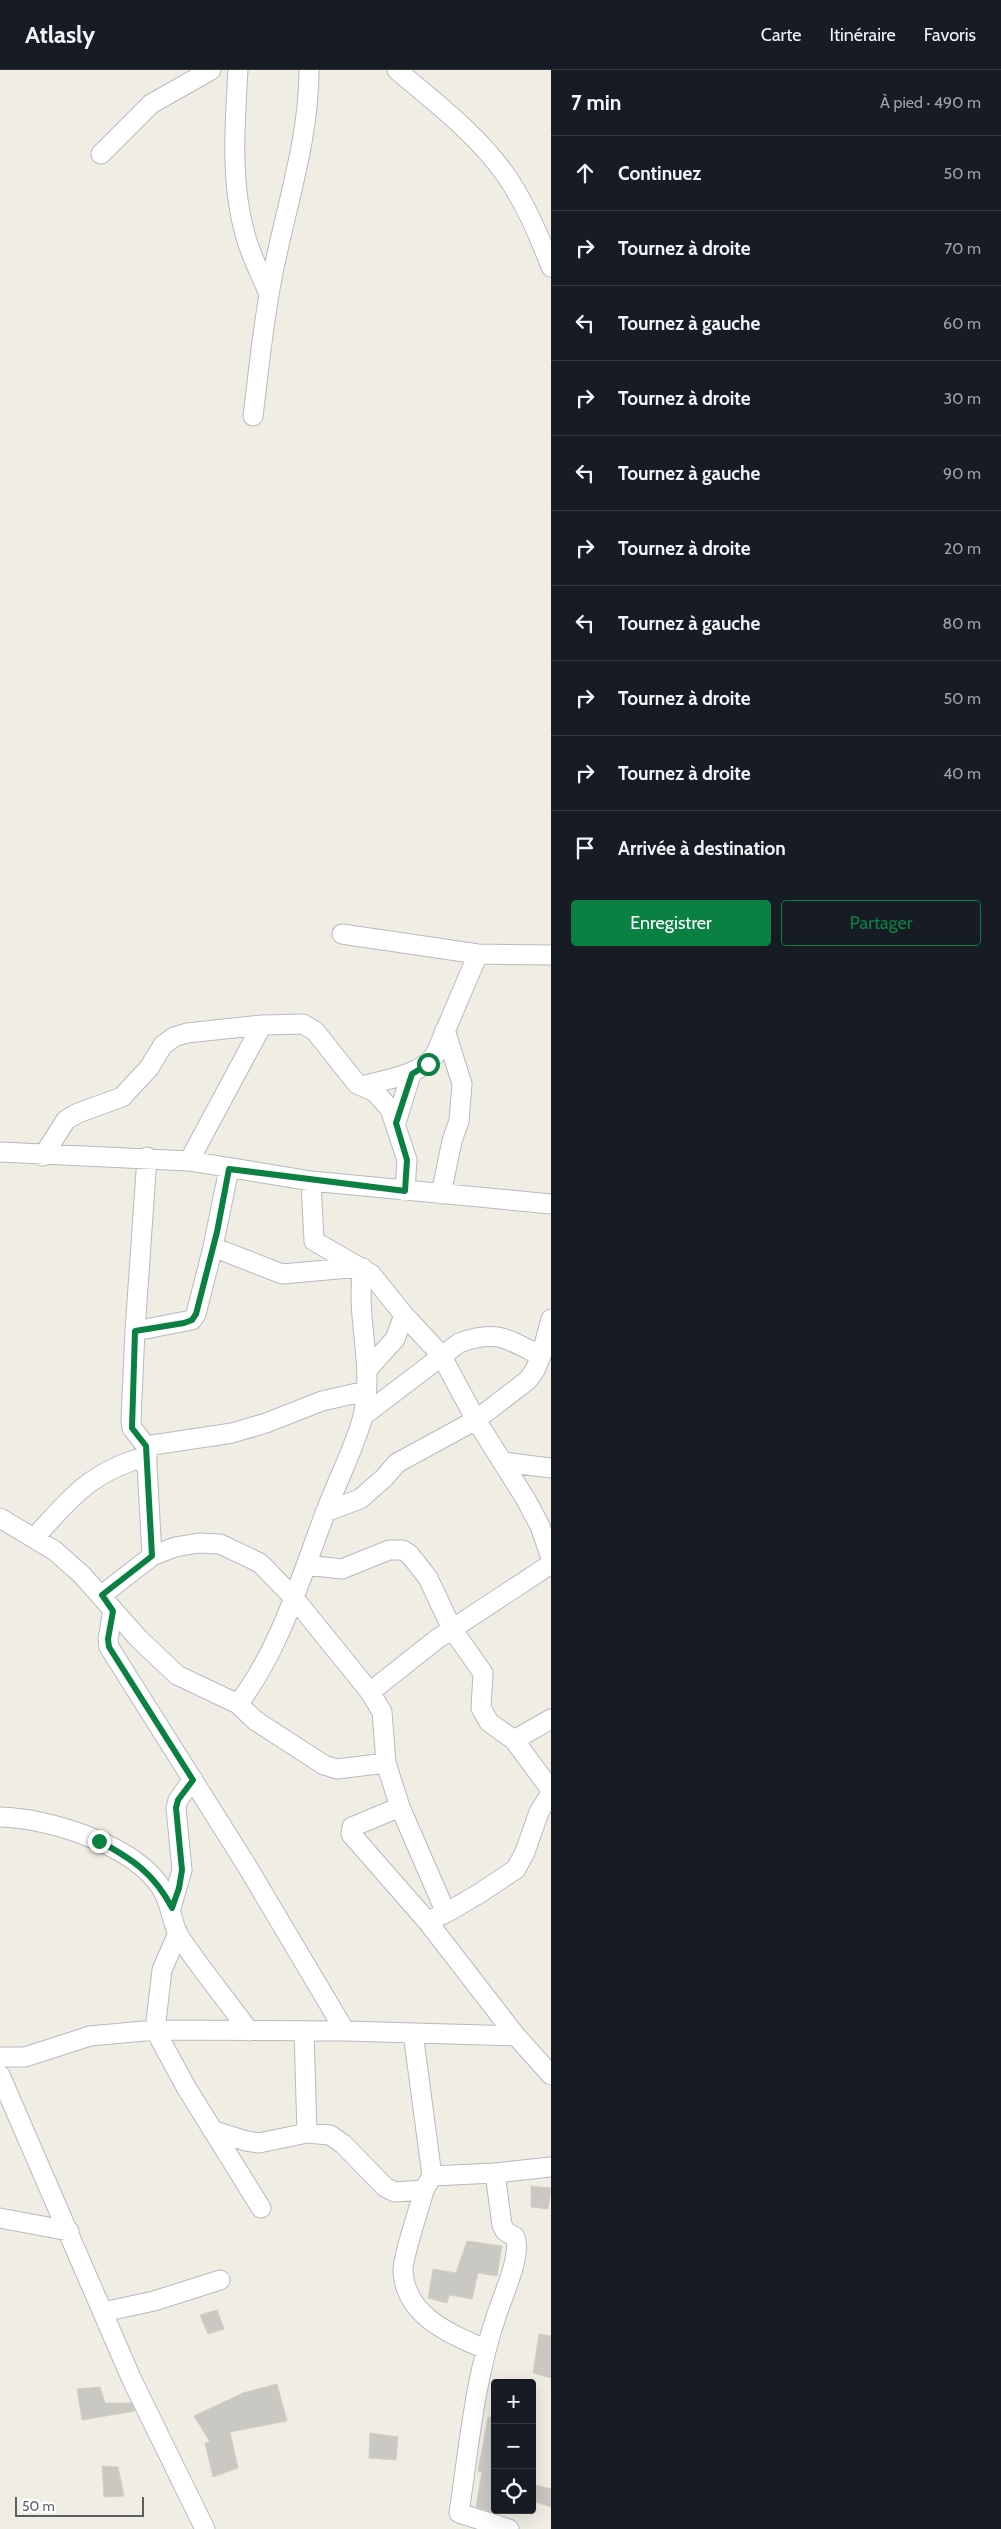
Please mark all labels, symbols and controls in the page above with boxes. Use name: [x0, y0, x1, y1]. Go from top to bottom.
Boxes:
text: Atlasly: [25, 20, 95, 49]
text: Carte: [761, 24, 801, 46]
text: Itinéraire: [829, 24, 896, 46]
text: Favoris: [924, 24, 976, 46]
text: 7 min: [571, 90, 621, 115]
text: À pied · 490 m: [880, 93, 981, 112]
icon: ahead: [571, 159, 599, 187]
text: Continuez: [618, 162, 701, 185]
text: 50 m: [944, 164, 981, 183]
icon: right: [571, 234, 599, 262]
text: Tournez à droite: [618, 237, 751, 260]
text: 70 m: [944, 239, 981, 258]
icon: left: [571, 309, 599, 337]
text: Tournez à gauche: [618, 312, 760, 335]
text: 60 m: [943, 314, 981, 333]
icon: right: [571, 384, 599, 412]
text: Tournez à droite: [618, 387, 751, 410]
text: 30 m: [944, 389, 981, 408]
icon: left: [571, 459, 599, 487]
text: Tournez à gauche: [618, 462, 760, 485]
text: 90 m: [943, 464, 981, 483]
icon: right: [571, 534, 599, 562]
text: Tournez à droite: [618, 537, 751, 560]
text: 20 m: [944, 539, 981, 558]
icon: left: [571, 609, 599, 637]
text: Tournez à gauche: [618, 612, 760, 635]
text: 80 m: [943, 614, 981, 633]
icon: right: [571, 684, 599, 712]
text: Tournez à droite: [618, 687, 751, 710]
text: 50 m: [944, 689, 981, 708]
icon: right: [571, 759, 599, 787]
text: Tournez à droite: [618, 762, 751, 785]
text: 40 m: [943, 764, 981, 783]
icon: arrive: [571, 834, 599, 862]
text: Arrivée à destination: [618, 837, 786, 860]
button: Enregistrer: [571, 900, 771, 946]
button: Partager: [781, 900, 981, 946]
route start: [417, 1053, 440, 1076]
route end: [88, 1830, 111, 1853]
map controls: [491, 2379, 536, 2514]
button: +: [491, 2379, 536, 2424]
button: −: [491, 2424, 536, 2469]
button: locate: [491, 2469, 536, 2514]
scale bar: [15, 2494, 144, 2517]
text: 50 m: [22, 2497, 55, 2515]

